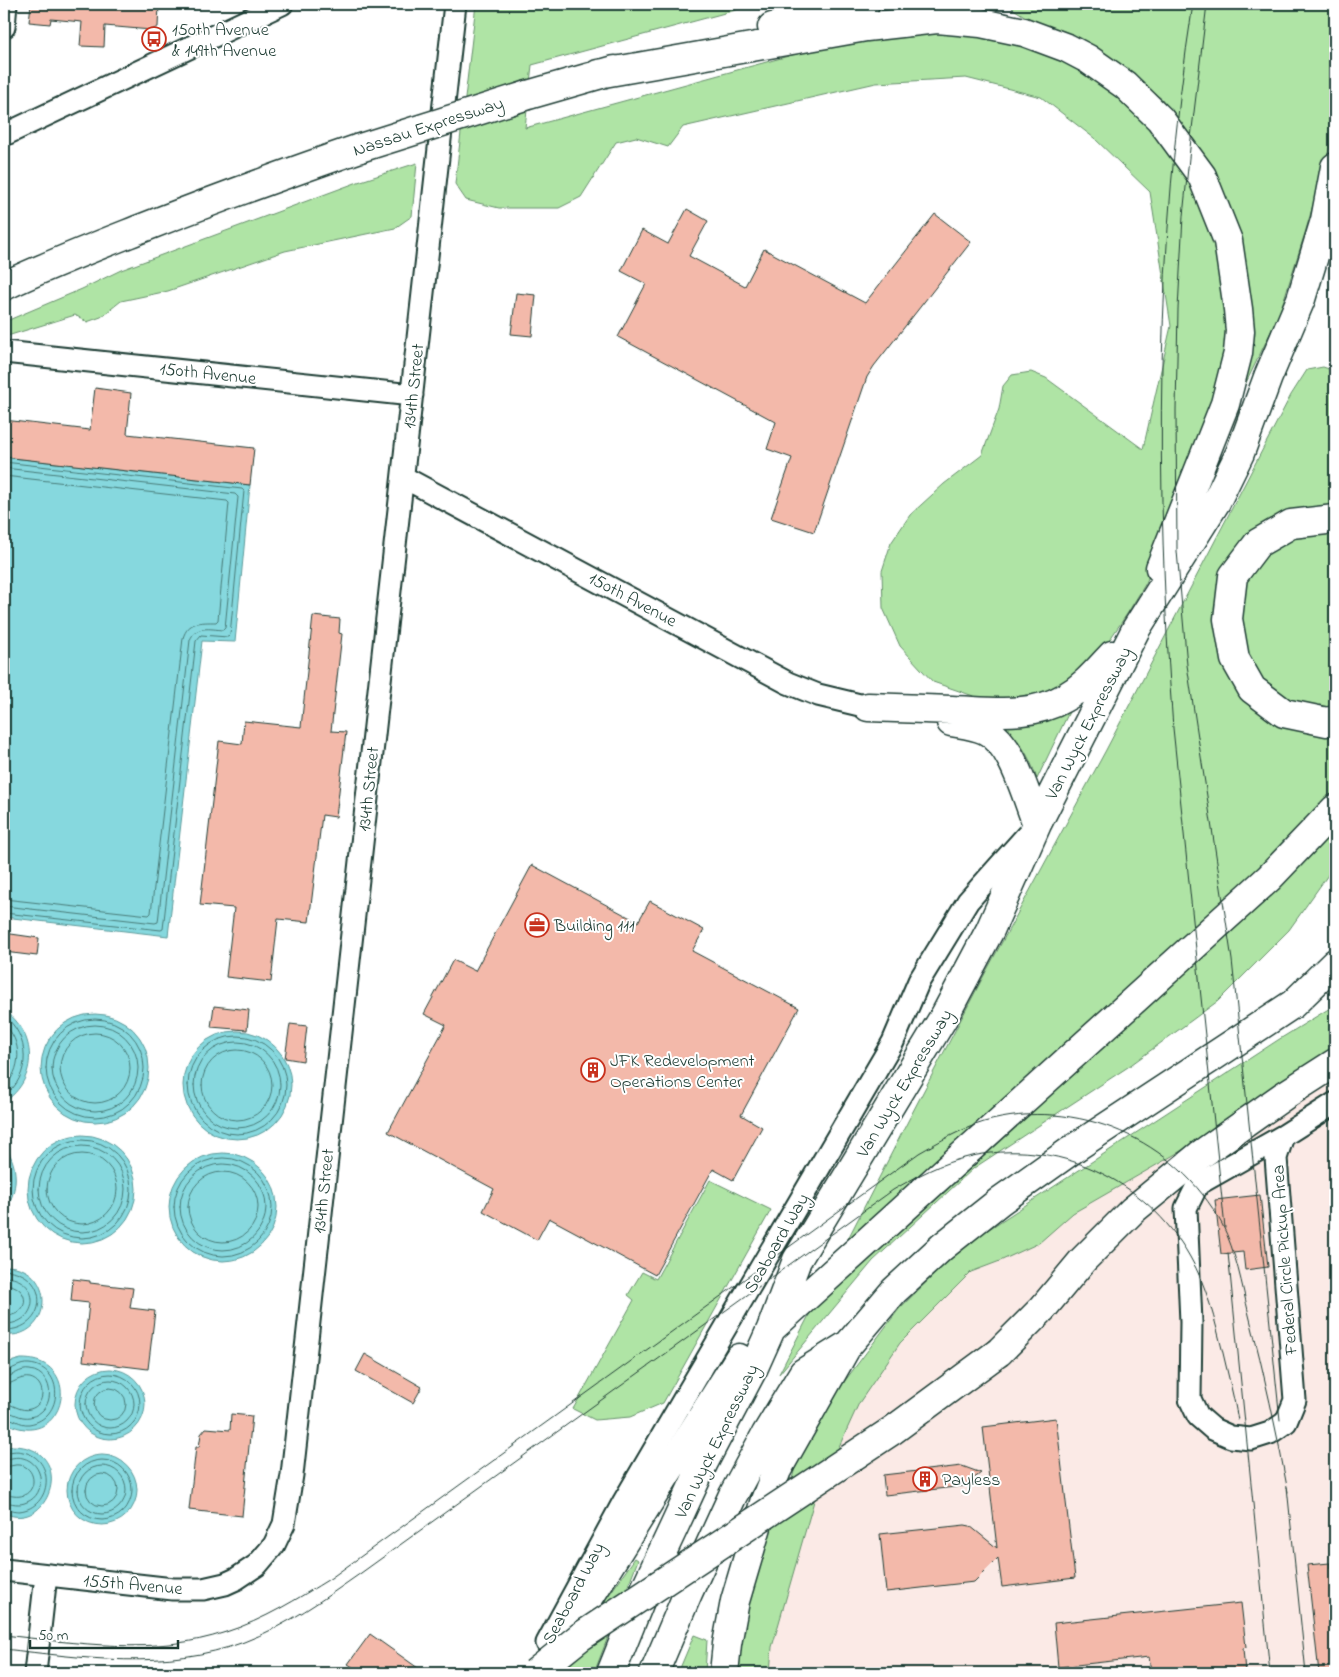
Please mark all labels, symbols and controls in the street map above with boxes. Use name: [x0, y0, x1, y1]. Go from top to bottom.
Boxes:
place label: 150th Avenue & 149th Avenue: [172, 18, 277, 65]
bus stop icon: 150th Avenue & 149th Avenue: [141, 26, 167, 52]
street label: Nassau Expressway: [350, 91, 507, 165]
street label: 134th Street: [398, 343, 432, 430]
street label: 150th Avenue: [158, 357, 258, 393]
street label: 150th Avenue: [583, 567, 682, 635]
street label: Van Wyck Expressway: [1039, 643, 1140, 806]
street label: 134th Street: [353, 746, 387, 833]
office icon: Building 111: [524, 912, 550, 938]
place label: Building 111: [553, 914, 635, 941]
street label: Van Wyck Expressway: [851, 1005, 960, 1164]
place label: JFK Redevelopment Operations Center: [610, 1049, 755, 1096]
building icon: JFK Redevelopment Operations Center: [580, 1057, 606, 1083]
street label: 134th Street: [308, 1148, 342, 1235]
street label: Federal Circle Pickup Area: [1266, 1164, 1306, 1357]
street label: Seaboard Way: [739, 1189, 817, 1299]
street label: Van Wyck Expressway: [669, 1360, 766, 1524]
building icon: Payless: [912, 1466, 938, 1492]
place label: Payless: [942, 1468, 1000, 1494]
street label: Seaboard Way: [537, 1538, 612, 1649]
street label: 155th Avenue: [82, 1569, 184, 1603]
scale bar: [30, 1617, 178, 1649]
text: 50 m: [38, 1625, 69, 1647]

